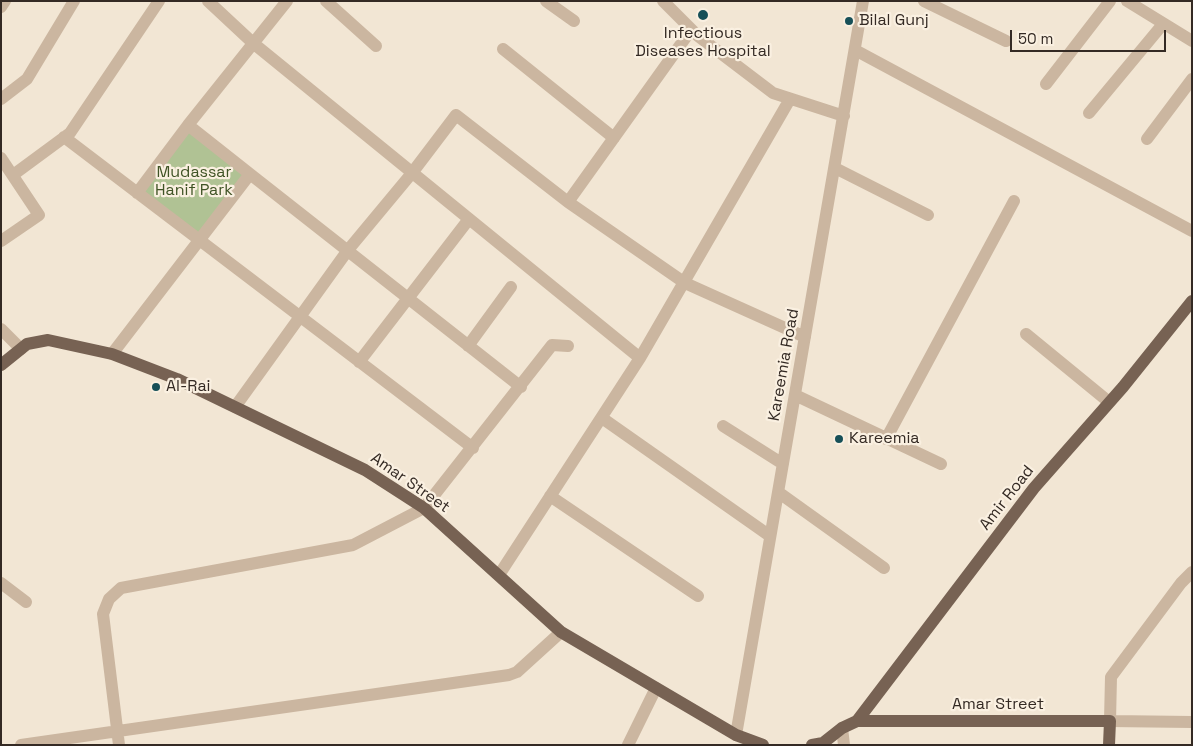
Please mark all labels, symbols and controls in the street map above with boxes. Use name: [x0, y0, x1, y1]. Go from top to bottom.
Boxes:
marker: Infectious Diseases Hospital: [696, 8, 710, 22]
place label: Bilal Gunj: [859, 11, 929, 31]
marker: Bilal Gunj: [843, 15, 855, 27]
scale bar: [1013, 20, 1169, 52]
place label: Infectious Diseases Hospital: [635, 24, 771, 62]
text: 50 m: [1018, 29, 1053, 48]
park label: Mudassar Hanif Park: [155, 163, 233, 201]
street label: Kareemia Road: [765, 307, 803, 423]
place label: Al-Rai: [166, 377, 210, 397]
marker: Al-Rai: [150, 381, 162, 393]
place label: Kareemia: [849, 429, 920, 449]
marker: Kareemia: [833, 433, 845, 445]
street label: Amar Street: [367, 449, 453, 517]
street label: Amir Road: [976, 462, 1038, 534]
street label: Amar Street: [952, 695, 1044, 715]

